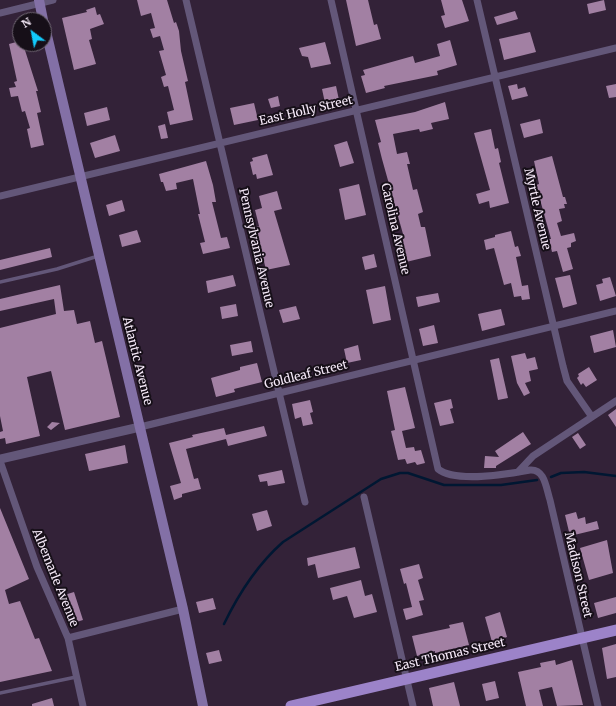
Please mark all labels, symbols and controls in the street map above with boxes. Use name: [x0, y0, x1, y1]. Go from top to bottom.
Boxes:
north arrow: [12, 12, 52, 52]
text: N: [19, 14, 34, 31]
street label: East Holly Street: [258, 93, 354, 129]
street label: Myrtle Avenue: [521, 167, 553, 251]
street label: Carolina Avenue: [377, 182, 413, 276]
street label: Pennsylvania Avenue: [235, 187, 277, 309]
street label: Atlantic Avenue: [119, 315, 155, 407]
street label: Goldleaf Street: [263, 358, 349, 392]
street label: Albemarle Avenue: [29, 527, 81, 629]
street label: Madison Street: [561, 531, 595, 619]
street label: East Thomas Street: [394, 635, 506, 675]

